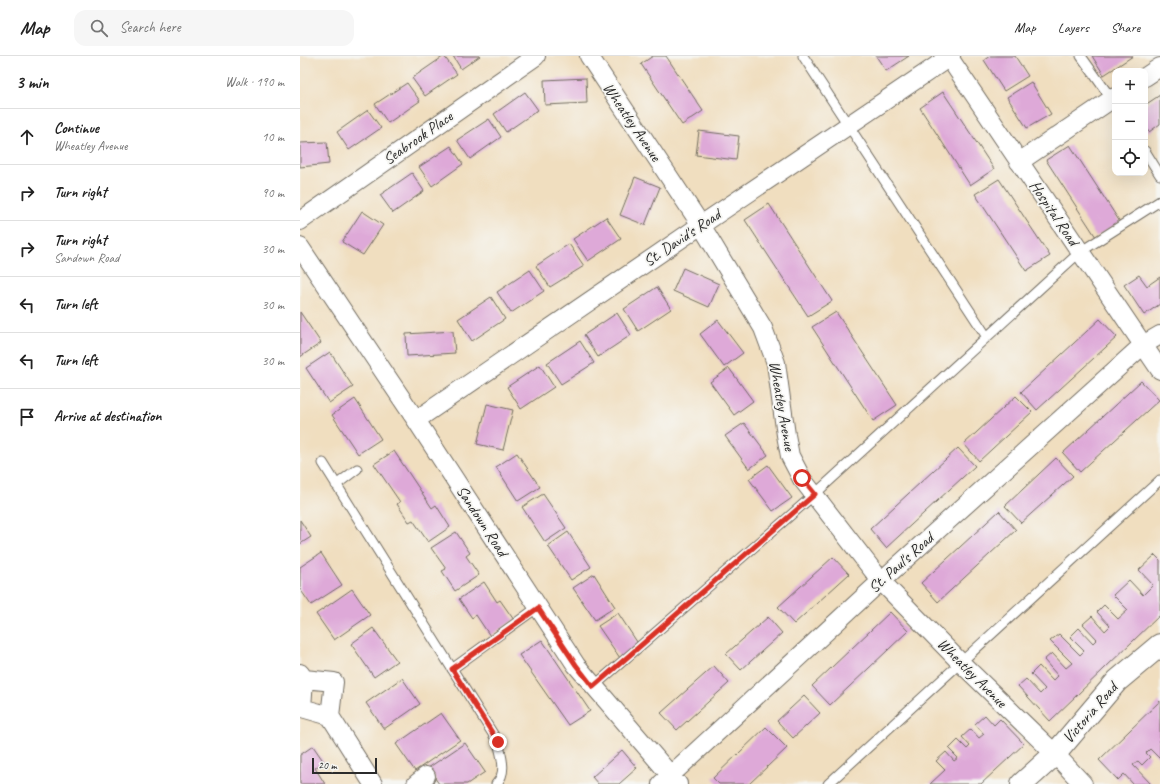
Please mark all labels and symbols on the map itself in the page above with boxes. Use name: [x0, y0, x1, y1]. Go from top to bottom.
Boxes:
street label: Wheatley Avenue: [598, 79, 667, 167]
street label: Seabrook Place: [379, 106, 458, 169]
street label: Hospital Road: [1025, 177, 1085, 252]
street label: St. David's Road: [640, 203, 727, 271]
street label: Wheatley Avenue: [764, 360, 800, 454]
route start: [793, 469, 811, 487]
street label: Sandown Road: [452, 482, 514, 562]
street label: St. Paul's Road: [864, 527, 940, 597]
street label: Wheatley Avenue: [933, 634, 1012, 713]
street label: Victoria Road: [1058, 676, 1124, 747]
route end: [489, 733, 507, 751]
scale bar: [312, 756, 377, 775]

